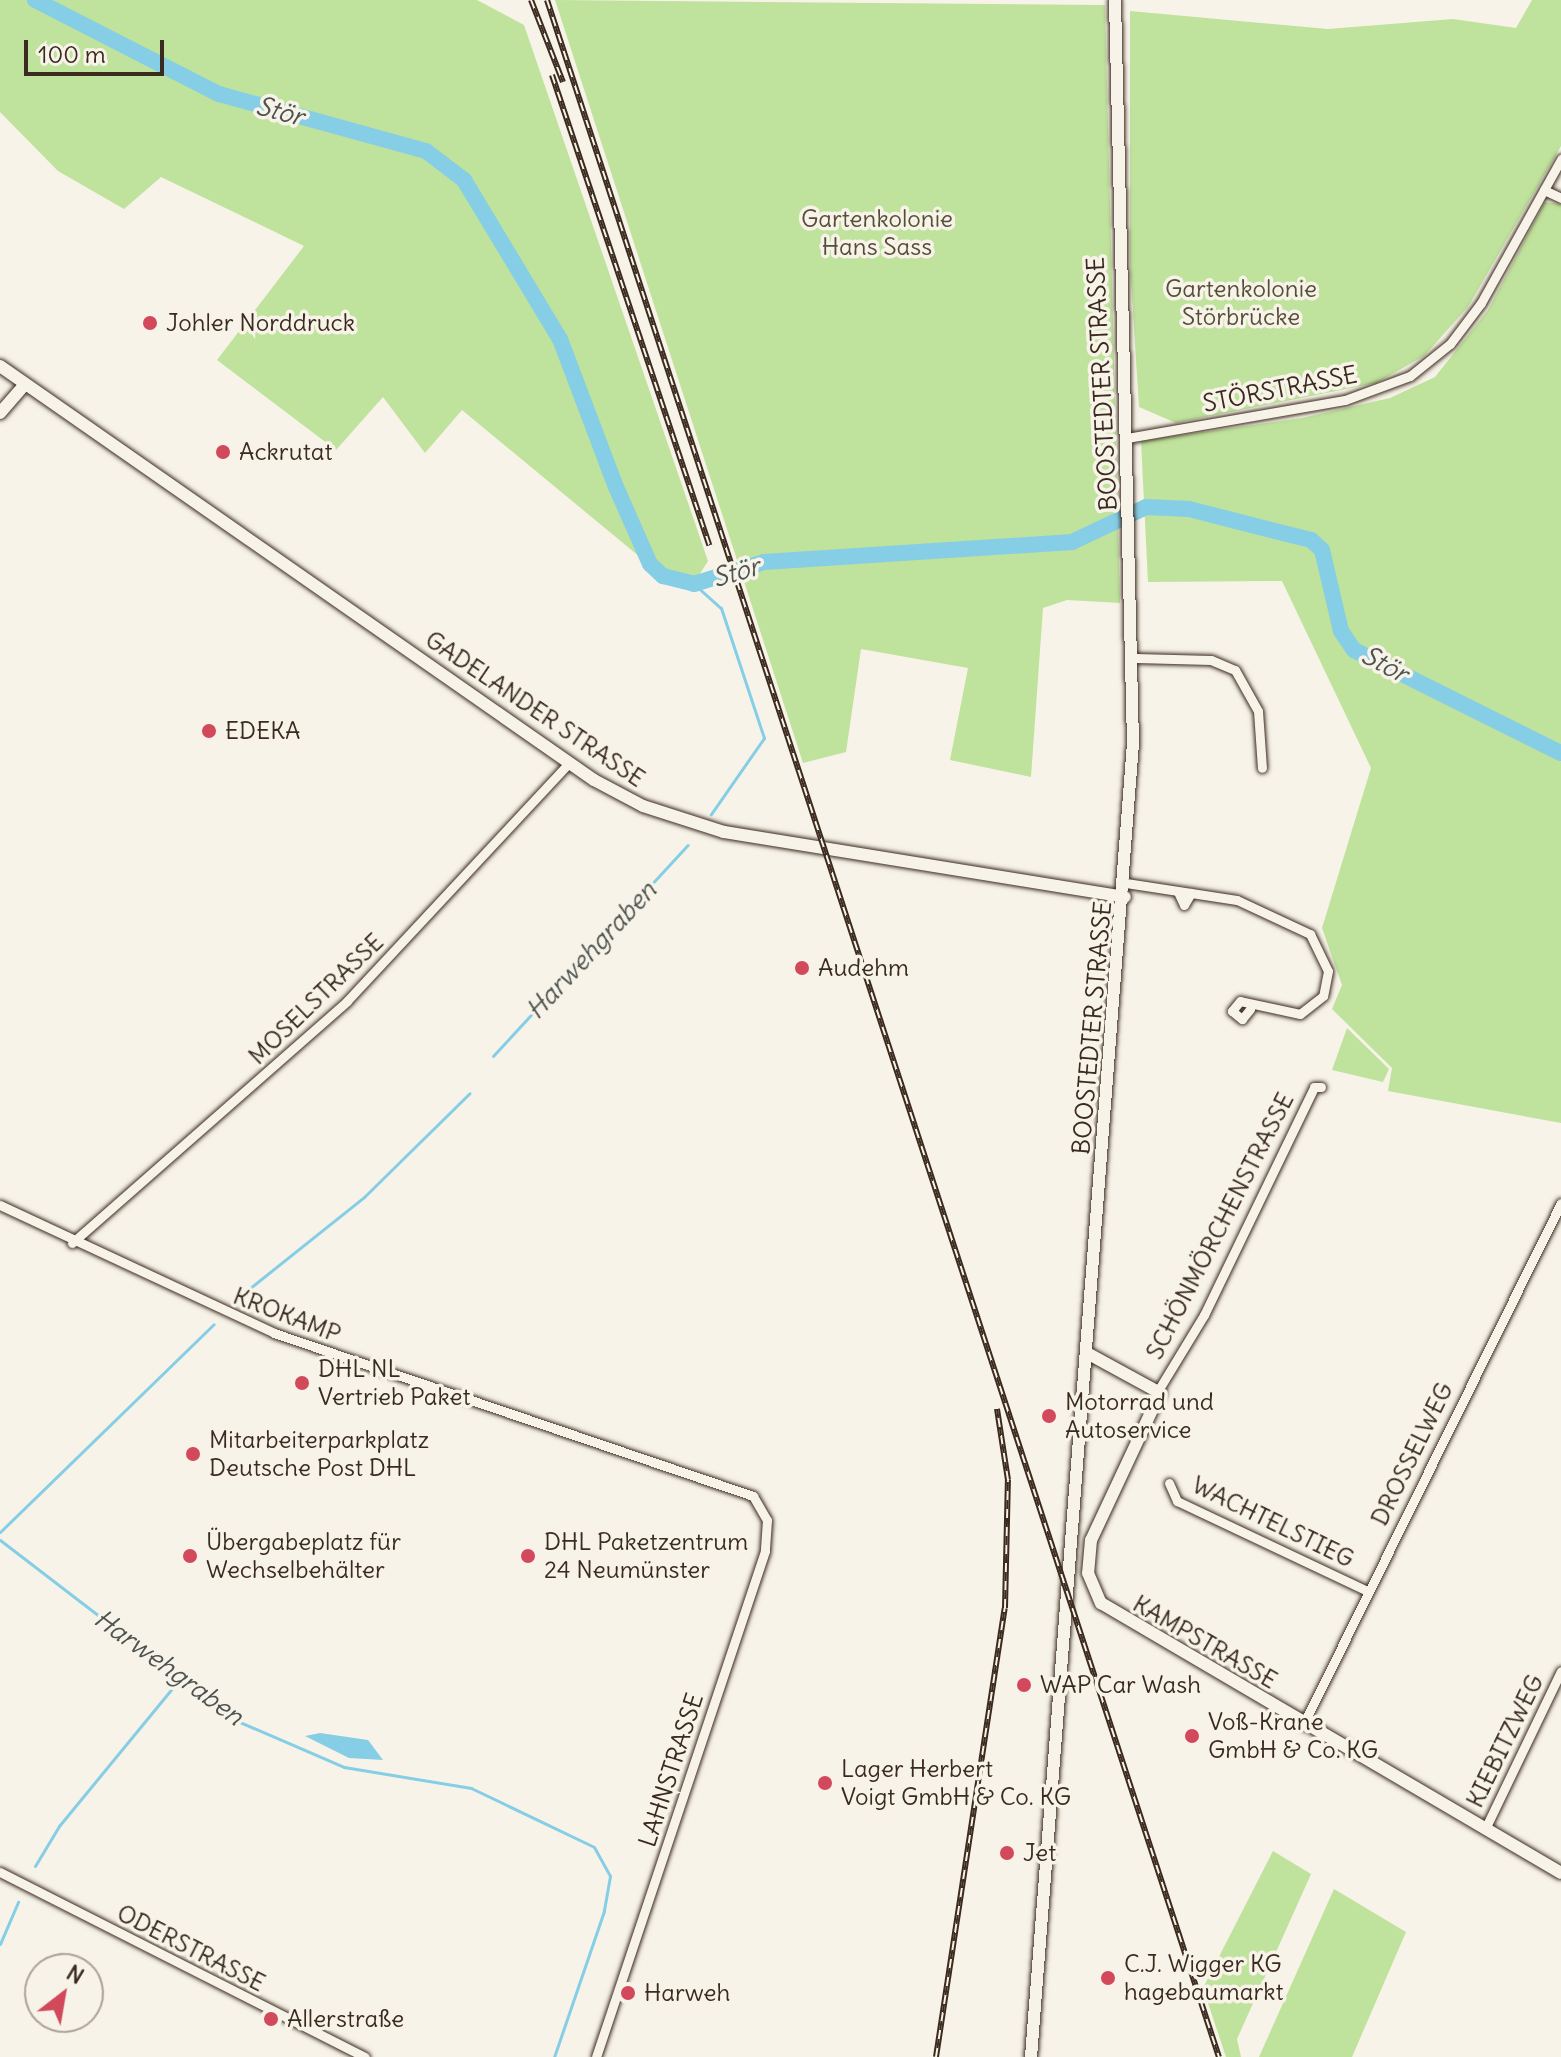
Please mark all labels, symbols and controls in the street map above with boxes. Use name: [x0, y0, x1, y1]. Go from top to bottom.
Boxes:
scale bar: [28, 24, 168, 74]
text: 100 m: [38, 39, 106, 69]
water label: Stör: [253, 90, 307, 132]
park label: Gartenkolonie Hans Sass: [801, 205, 953, 261]
street label: BOOSTEDTER STRASSE: [1081, 256, 1123, 512]
park label: Gartenkolonie Störbrücke: [1165, 275, 1317, 331]
place label: Johler Norddruck: [166, 309, 355, 337]
marker: Johler Norddruck: [141, 314, 159, 332]
street label: STÖRSTRASSE: [1200, 360, 1360, 418]
place label: Ackrutat: [239, 438, 333, 466]
marker: Ackrutat: [214, 443, 232, 461]
water label: Stör: [709, 550, 763, 594]
street label: GADELANDER STRASSE: [420, 625, 650, 793]
water label: Stör: [1356, 639, 1414, 689]
place label: EDEKA: [225, 717, 300, 745]
marker: EDEKA: [200, 722, 218, 740]
water label: Harwehgraben: [519, 875, 663, 1025]
street label: BOOSTEDTER STRASSE: [1067, 900, 1117, 1156]
street label: MOSELSTRASSE: [243, 928, 389, 1070]
place label: Audehm: [818, 954, 909, 982]
marker: Audehm: [793, 959, 811, 977]
street label: SCHÖNMÖRCHENSTRASSE: [1140, 1088, 1300, 1364]
street label: KROKAMP: [229, 1281, 345, 1349]
place label: DHL NL Vertrieb Paket: [318, 1355, 471, 1411]
marker: DHL NL Vertrieb Paket: [293, 1374, 311, 1392]
street label: DROSSELWEG: [1365, 1378, 1459, 1530]
place label: Motorrad und Autoservice: [1065, 1388, 1214, 1444]
marker: Motorrad und Autoservice: [1040, 1407, 1058, 1425]
place label: Mitarbeiterparkplatz Deutsche Post DHL: [209, 1426, 429, 1482]
marker: Mitarbeiterparkplatz Deutsche Post DHL: [184, 1445, 202, 1463]
street label: WACHTELSTIEG: [1187, 1470, 1359, 1574]
place label: Übergabeplatz für Wechselbehälter: [206, 1528, 401, 1584]
place label: DHL Paketzentrum 24 Neumünster: [544, 1528, 748, 1584]
marker: Übergabeplatz für Wechselbehälter: [181, 1547, 199, 1565]
marker: DHL Paketzentrum 24 Neumünster: [519, 1547, 537, 1565]
street label: KAMPSTRASSE: [1128, 1589, 1282, 1695]
water label: Harwehgraben: [88, 1602, 250, 1732]
street label: KIEBITZWEG: [1460, 1670, 1550, 1812]
place label: WAP Car Wash: [1040, 1671, 1201, 1699]
marker: WAP Car Wash: [1015, 1676, 1033, 1694]
street label: LAHNSTRASSE: [633, 1690, 709, 1850]
place label: Voß-Krane GmbH & Co. KG: [1208, 1708, 1378, 1764]
marker: Voß-Krane GmbH & Co. KG: [1183, 1727, 1201, 1745]
place label: Lager Herbert Voigt GmbH & Co. KG: [841, 1755, 1071, 1811]
marker: Lager Herbert Voigt GmbH & Co. KG: [816, 1774, 834, 1792]
place label: Jet: [1023, 1839, 1056, 1867]
marker: Jet: [998, 1844, 1016, 1862]
street label: ODERSTRASSE: [112, 1898, 270, 1998]
place label: C.J. Wigger KG hagebaumarkt: [1124, 1950, 1284, 2006]
north arrow: [24, 1953, 104, 2033]
text: N: [62, 1958, 89, 1990]
marker: C.J. Wigger KG hagebaumarkt: [1099, 1969, 1117, 1987]
place label: Harweh: [644, 1979, 730, 2007]
marker: Harweh: [619, 1984, 637, 2002]
place label: Allerstraße: [287, 2005, 404, 2033]
marker: Allerstraße: [262, 2010, 280, 2028]

